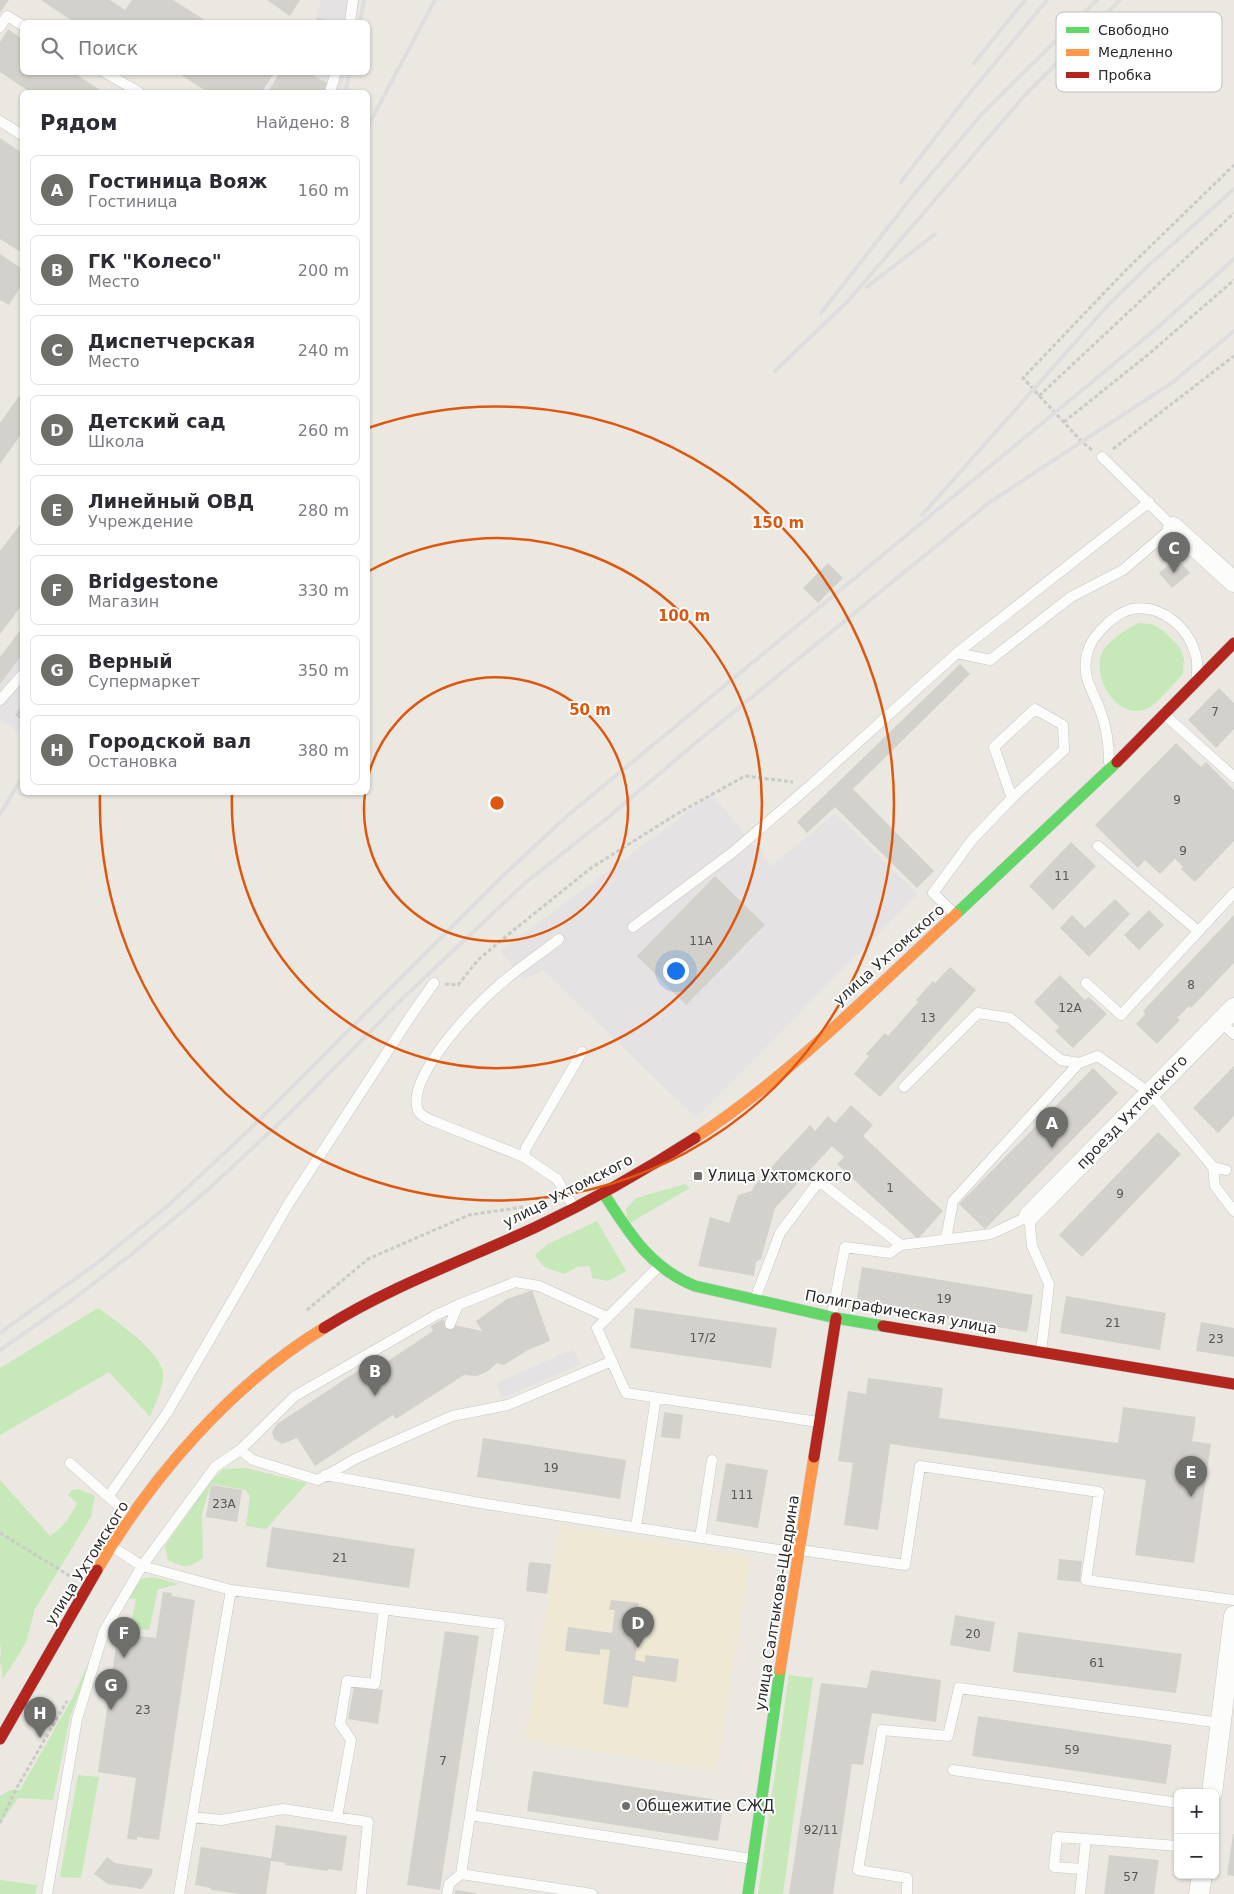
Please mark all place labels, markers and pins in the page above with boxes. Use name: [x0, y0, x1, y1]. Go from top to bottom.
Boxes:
pin: C: [1158, 532, 1190, 573]
centre of rings: [488, 794, 506, 812]
pin: A: [1036, 1107, 1068, 1148]
place label: Улица Ухтомского: [708, 1167, 851, 1185]
marker: Улица Ухтомского: [692, 1170, 704, 1182]
pin: B: [359, 1355, 391, 1396]
pin: E: [1175, 1456, 1207, 1497]
pin: D: [622, 1607, 654, 1648]
pin: F: [108, 1617, 140, 1658]
pin: G: [95, 1669, 127, 1710]
pin: H: [24, 1697, 56, 1738]
place label: Общежитие СЖД: [636, 1797, 775, 1815]
marker: Общежитие СЖД: [620, 1800, 632, 1812]

